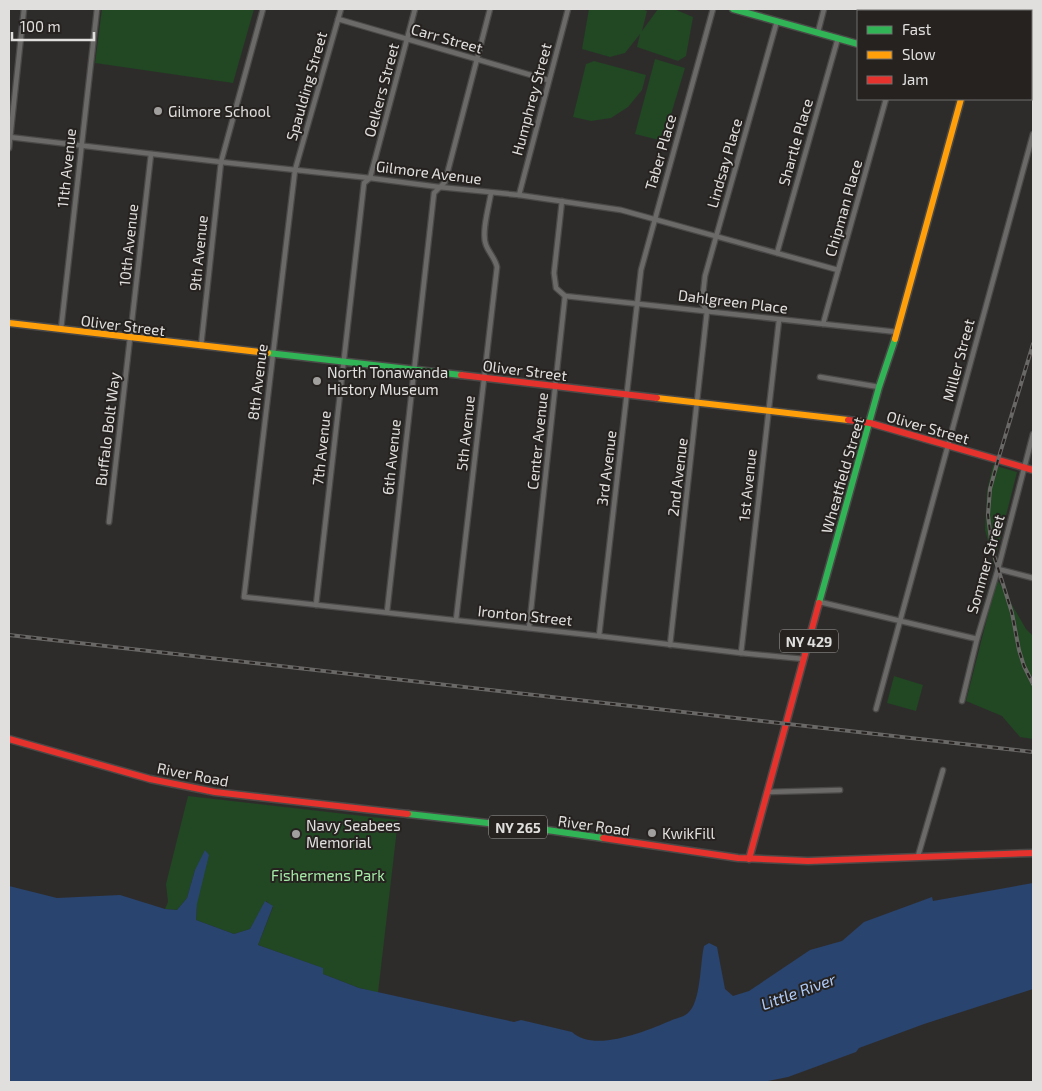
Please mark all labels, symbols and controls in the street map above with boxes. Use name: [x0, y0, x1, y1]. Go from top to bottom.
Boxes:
scale bar: [12, 10, 95, 42]
legend: [857, 10, 1032, 100]
text: 100 m: [20, 17, 61, 35]
street label: Carr Street: [409, 19, 485, 57]
text: Fast: [902, 20, 932, 38]
street label: Spaulding Street: [282, 29, 330, 143]
street label: Oelkers Street: [360, 41, 402, 139]
street label: Humphrey Street: [507, 41, 555, 157]
text: Slow: [902, 45, 936, 63]
text: Jam: [902, 70, 928, 88]
street label: Shartle Place: [774, 96, 816, 188]
place label: Gilmore School: [168, 102, 271, 120]
marker: Gilmore School: [152, 105, 164, 117]
street label: Taber Place: [641, 112, 679, 192]
street label: Lindsay Place: [703, 116, 745, 210]
street label: 11th Avenue: [53, 127, 79, 209]
street label: Gilmore Avenue: [375, 157, 483, 187]
street label: Chipman Place: [821, 157, 865, 259]
street label: 10th Avenue: [115, 203, 141, 287]
street label: 9th Avenue: [185, 214, 211, 292]
street label: Dahlgreen Place: [677, 285, 789, 317]
street label: Oliver Street: [80, 311, 166, 339]
street label: Miller Street: [938, 317, 978, 403]
street label: 8th Avenue: [243, 343, 271, 421]
street label: Oliver Street: [482, 356, 568, 384]
place label: North Tonawanda History Museum: [327, 363, 448, 398]
street label: Buffalo Bolt Way: [91, 371, 123, 487]
marker: North Tonawanda History Museum: [311, 375, 323, 387]
street label: Center Avenue: [523, 391, 551, 491]
street label: 5th Avenue: [452, 394, 478, 472]
street label: Oliver Street: [885, 407, 972, 447]
street label: 7th Avenue: [308, 410, 334, 486]
street label: Wheatfield Street: [817, 414, 867, 535]
street label: 6th Avenue: [378, 418, 404, 496]
street label: 3rd Avenue: [592, 429, 620, 507]
street label: 2nd Avenue: [663, 437, 691, 517]
street label: 1st Avenue: [734, 448, 760, 522]
street label: Sommer Street: [962, 512, 1008, 616]
street label: Ironton Street: [477, 601, 573, 629]
road number: NY 429: [780, 630, 838, 652]
street label: River Road: [156, 758, 230, 790]
street label: River Road: [557, 811, 631, 839]
place label: Navy Seabees Memorial: [306, 816, 401, 851]
road number: NY 265: [489, 816, 547, 839]
place label: KwikFill: [662, 824, 715, 842]
marker: KwikFill: [646, 827, 658, 839]
marker: Navy Seabees Memorial: [290, 828, 302, 840]
park label: Fishermens Park: [271, 866, 385, 884]
water label: Little River: [758, 968, 839, 1013]

